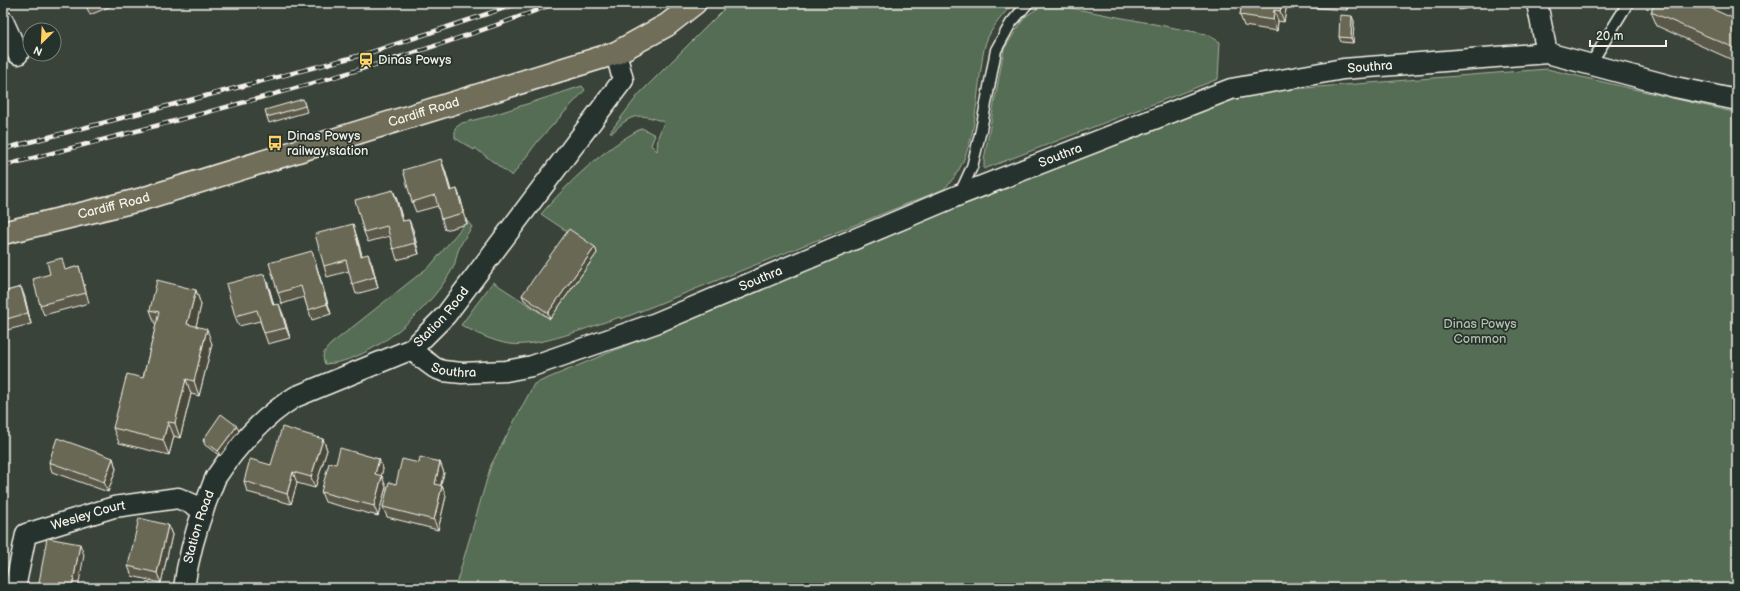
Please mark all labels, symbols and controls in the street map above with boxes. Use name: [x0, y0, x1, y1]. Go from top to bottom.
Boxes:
north arrow: [22, 22, 62, 62]
scale bar: [1590, 22, 1666, 48]
text: 20 m: [1596, 29, 1623, 44]
text: N: [32, 43, 45, 58]
station icon: Dinas Powys: [357, 51, 375, 69]
place label: Dinas Powys: [378, 52, 452, 68]
street label: Southra: [1347, 57, 1393, 77]
street label: Cardiff Road: [386, 94, 461, 131]
place label: Dinas Powys railway station: [287, 128, 368, 159]
bus stop icon: Dinas Powys railway station: [266, 134, 284, 152]
street label: Southra: [1036, 140, 1084, 171]
street label: Cardiff Road: [76, 189, 152, 223]
street label: Southra: [737, 263, 785, 295]
street label: Station Road: [410, 284, 472, 351]
park label: Dinas Powys Common: [1443, 316, 1517, 347]
street label: Southra: [429, 359, 476, 381]
street label: Station Road: [180, 488, 218, 565]
street label: Wesley Court: [49, 498, 126, 534]

